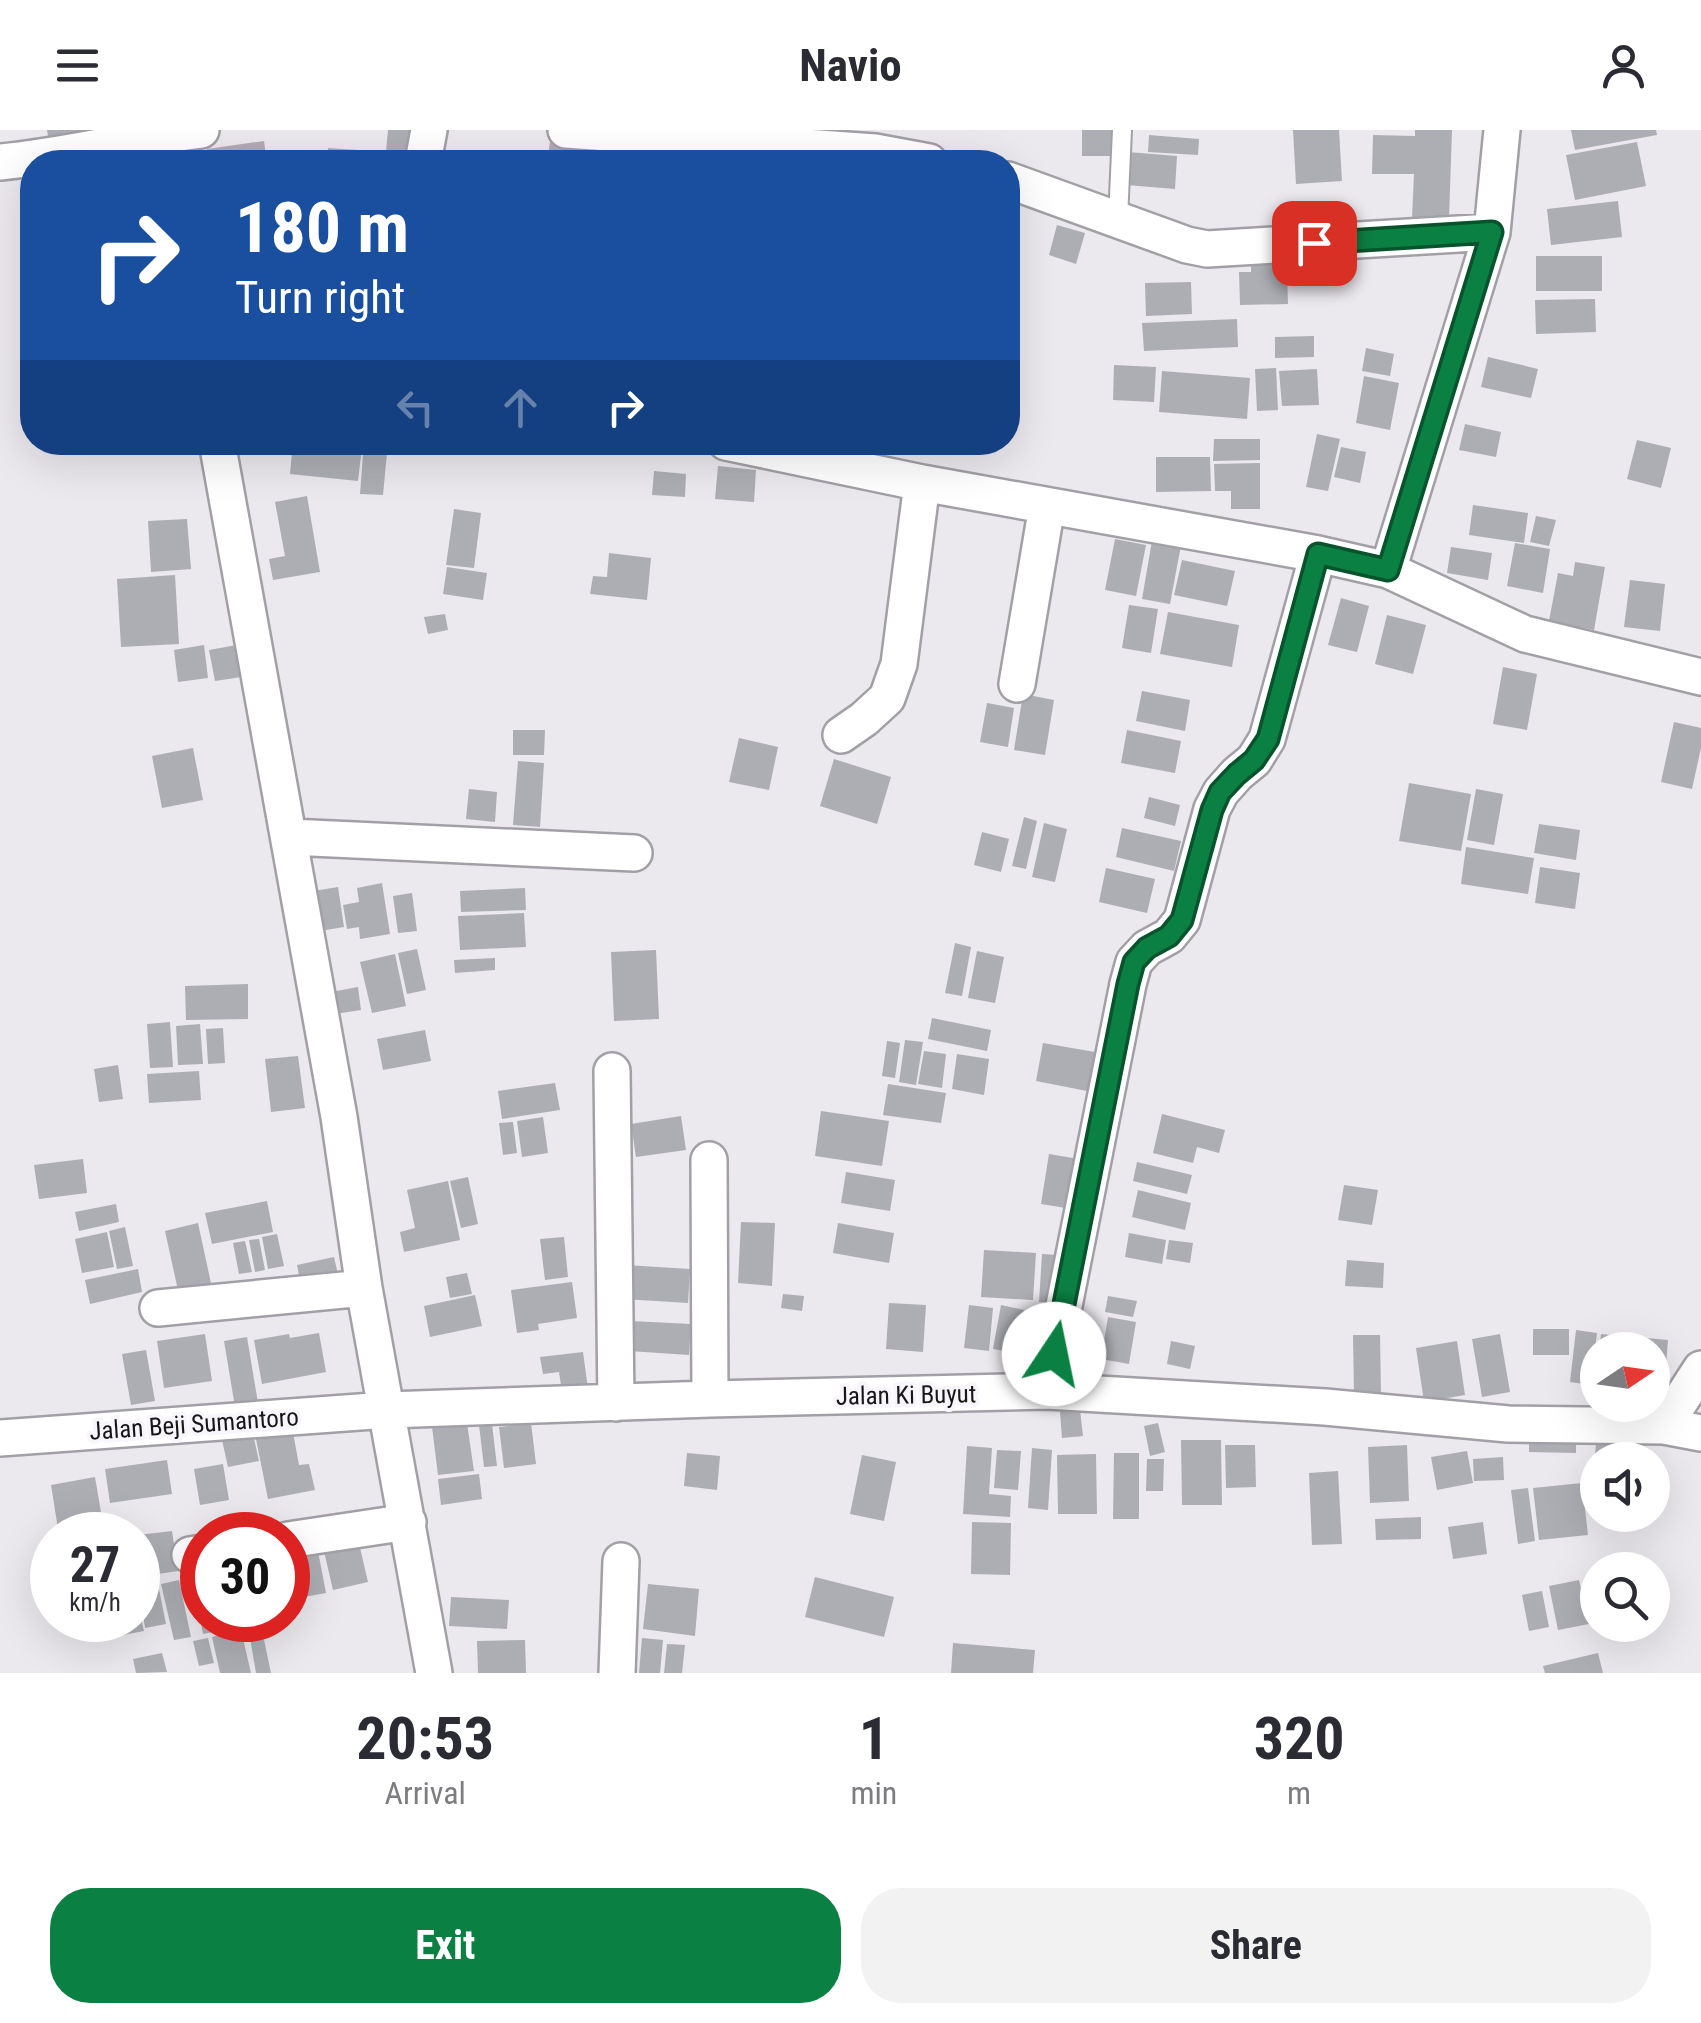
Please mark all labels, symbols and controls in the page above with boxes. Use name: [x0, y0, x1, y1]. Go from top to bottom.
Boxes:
icon: menu: [50, 38, 105, 93]
icon: person: [1596, 38, 1651, 93]
text: Navio: [799, 39, 902, 92]
text: 180 m: [235, 187, 409, 269]
icon: right: [70, 190, 200, 320]
pin: [1272, 201, 1357, 286]
icon: arrive: [1287, 216, 1342, 271]
text: Turn right: [235, 271, 405, 324]
icon: left: [388, 380, 443, 435]
icon: ahead: [493, 380, 548, 435]
icon: right: [598, 380, 653, 435]
position arrow: [1002, 1302, 1106, 1406]
north arrow: [1580, 1332, 1670, 1422]
map controls: [1580, 1332, 1670, 1642]
street label: Jalan Ki Buyut: [836, 1379, 976, 1411]
street label: Jalan Beji Sumantoro: [88, 1402, 300, 1446]
button: sound: [1580, 1442, 1670, 1532]
speed limit sign: 30: [180, 1512, 310, 1642]
text: 27: [70, 1536, 120, 1594]
button: search: [1580, 1552, 1670, 1642]
text: km/h: [69, 1588, 121, 1617]
text: 20:53: [356, 1703, 494, 1774]
text: 1: [859, 1703, 889, 1774]
text: 320: [1254, 1703, 1345, 1774]
text: Arrival: [384, 1774, 466, 1812]
text: min: [850, 1774, 897, 1812]
text: m: [1287, 1774, 1311, 1812]
button: Exit: [50, 1888, 841, 2003]
button: Share: [861, 1888, 1651, 2003]

